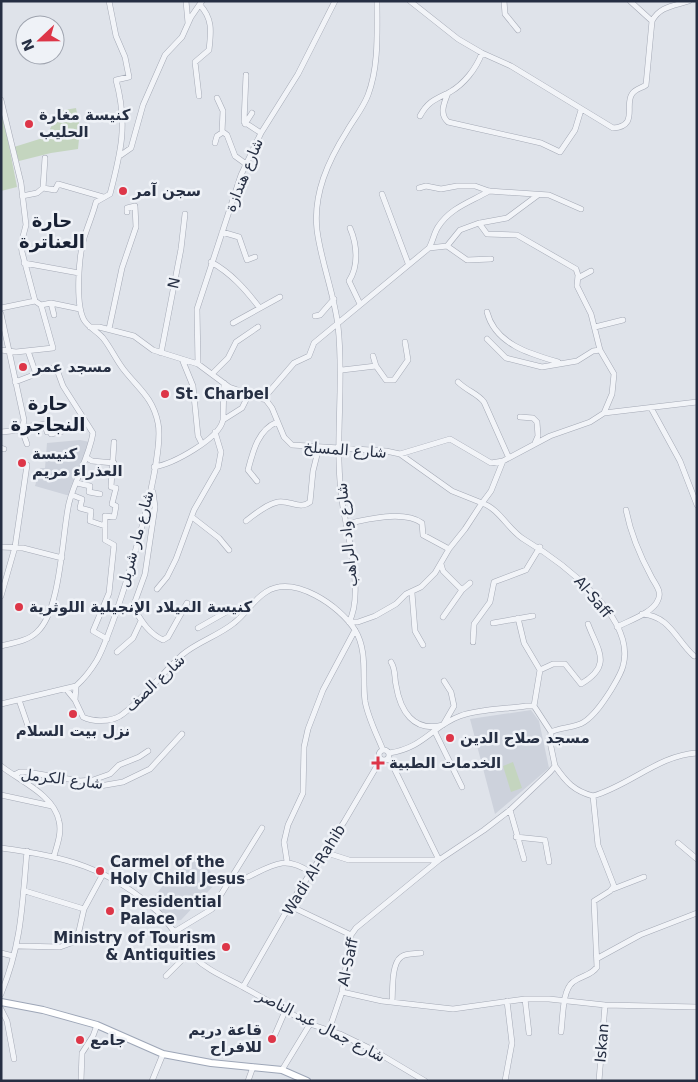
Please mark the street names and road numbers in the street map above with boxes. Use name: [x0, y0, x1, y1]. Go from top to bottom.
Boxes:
street label: شارع هندازة: [221, 136, 267, 214]
street label: N: [164, 276, 184, 290]
street label: شارع المسلخ: [303, 438, 387, 462]
street label: شارع واد الراهب: [333, 482, 361, 588]
street label: شارع مار شربل: [114, 489, 158, 589]
street label: Al-Saff: [570, 572, 616, 622]
street label: شارع الصف: [121, 651, 189, 715]
street label: شارع الكرمل: [20, 765, 104, 793]
street label: Wadi Al-Rahib: [279, 821, 349, 919]
street label: Al-Saff: [334, 936, 362, 988]
street label: شارع جمال عبد الناصر: [253, 985, 388, 1066]
street label: Iskan: [591, 1023, 613, 1063]

